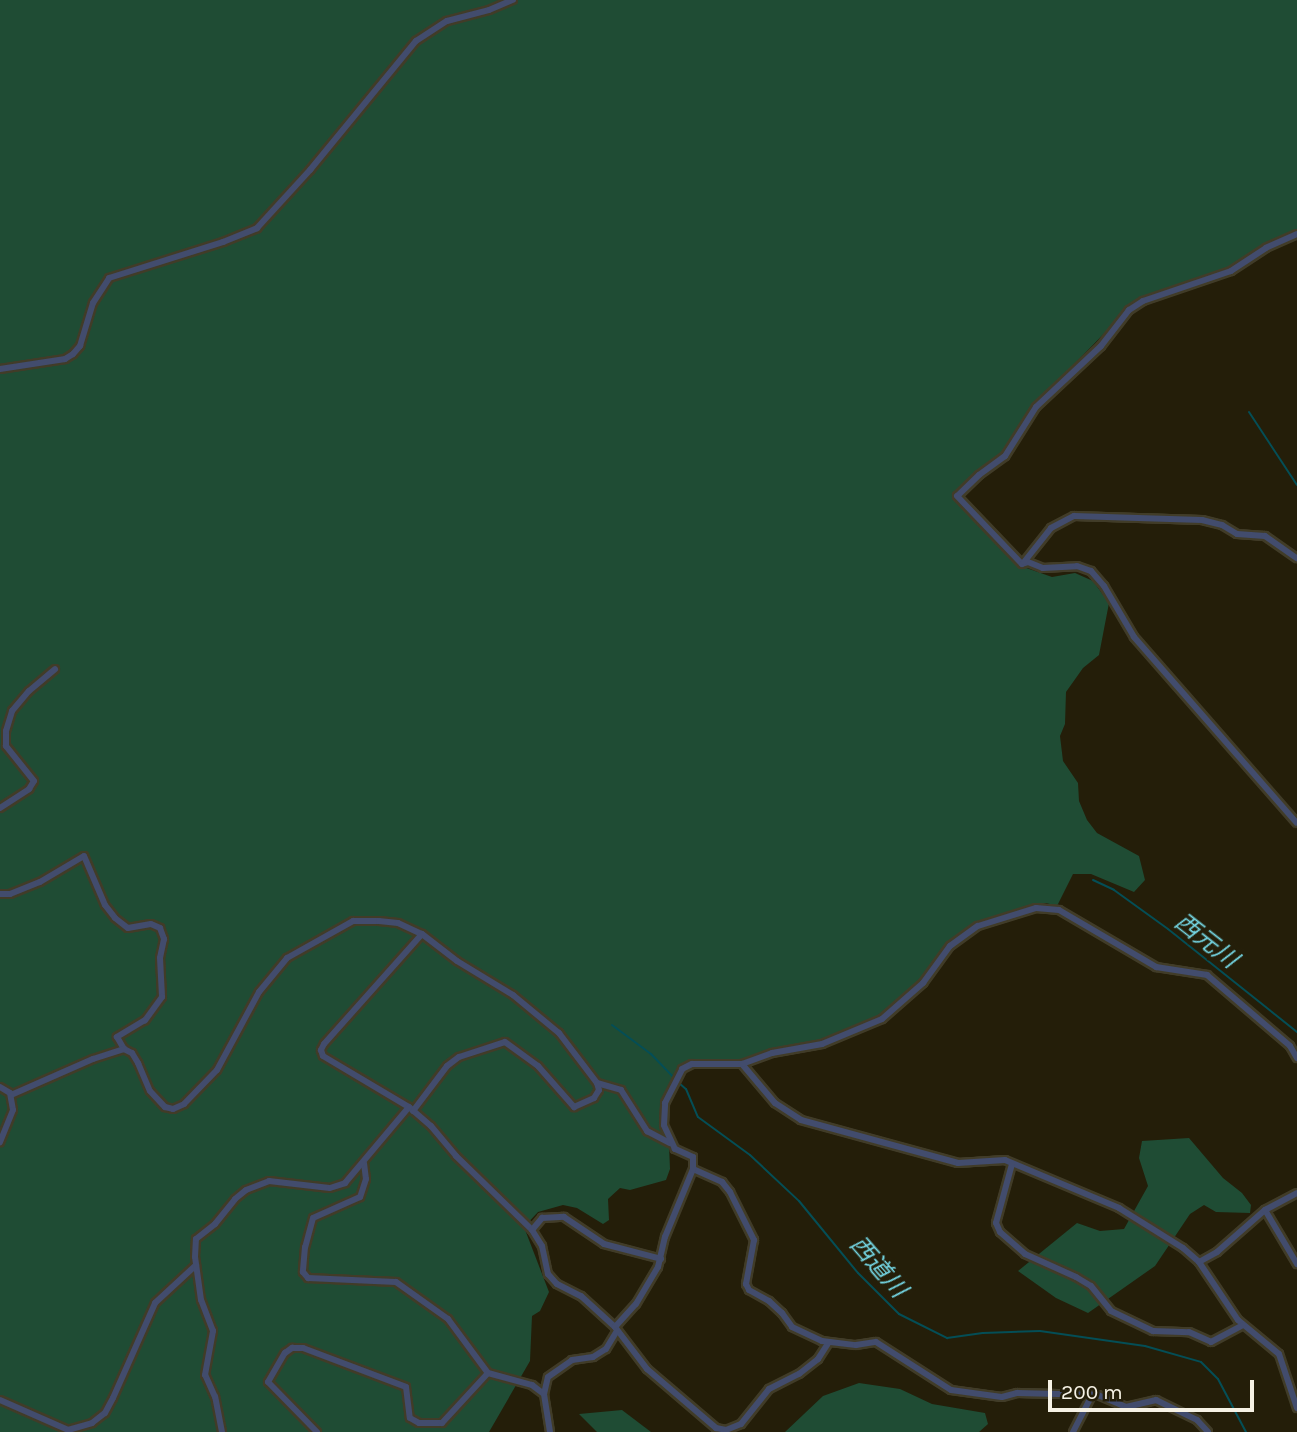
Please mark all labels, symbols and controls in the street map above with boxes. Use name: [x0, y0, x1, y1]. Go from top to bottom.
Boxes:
water label: 西元川: [1169, 907, 1243, 975]
water label: 西道川: [844, 1230, 912, 1304]
scale bar: [1052, 1366, 1258, 1410]
text: 200 m: [1061, 1380, 1123, 1404]

